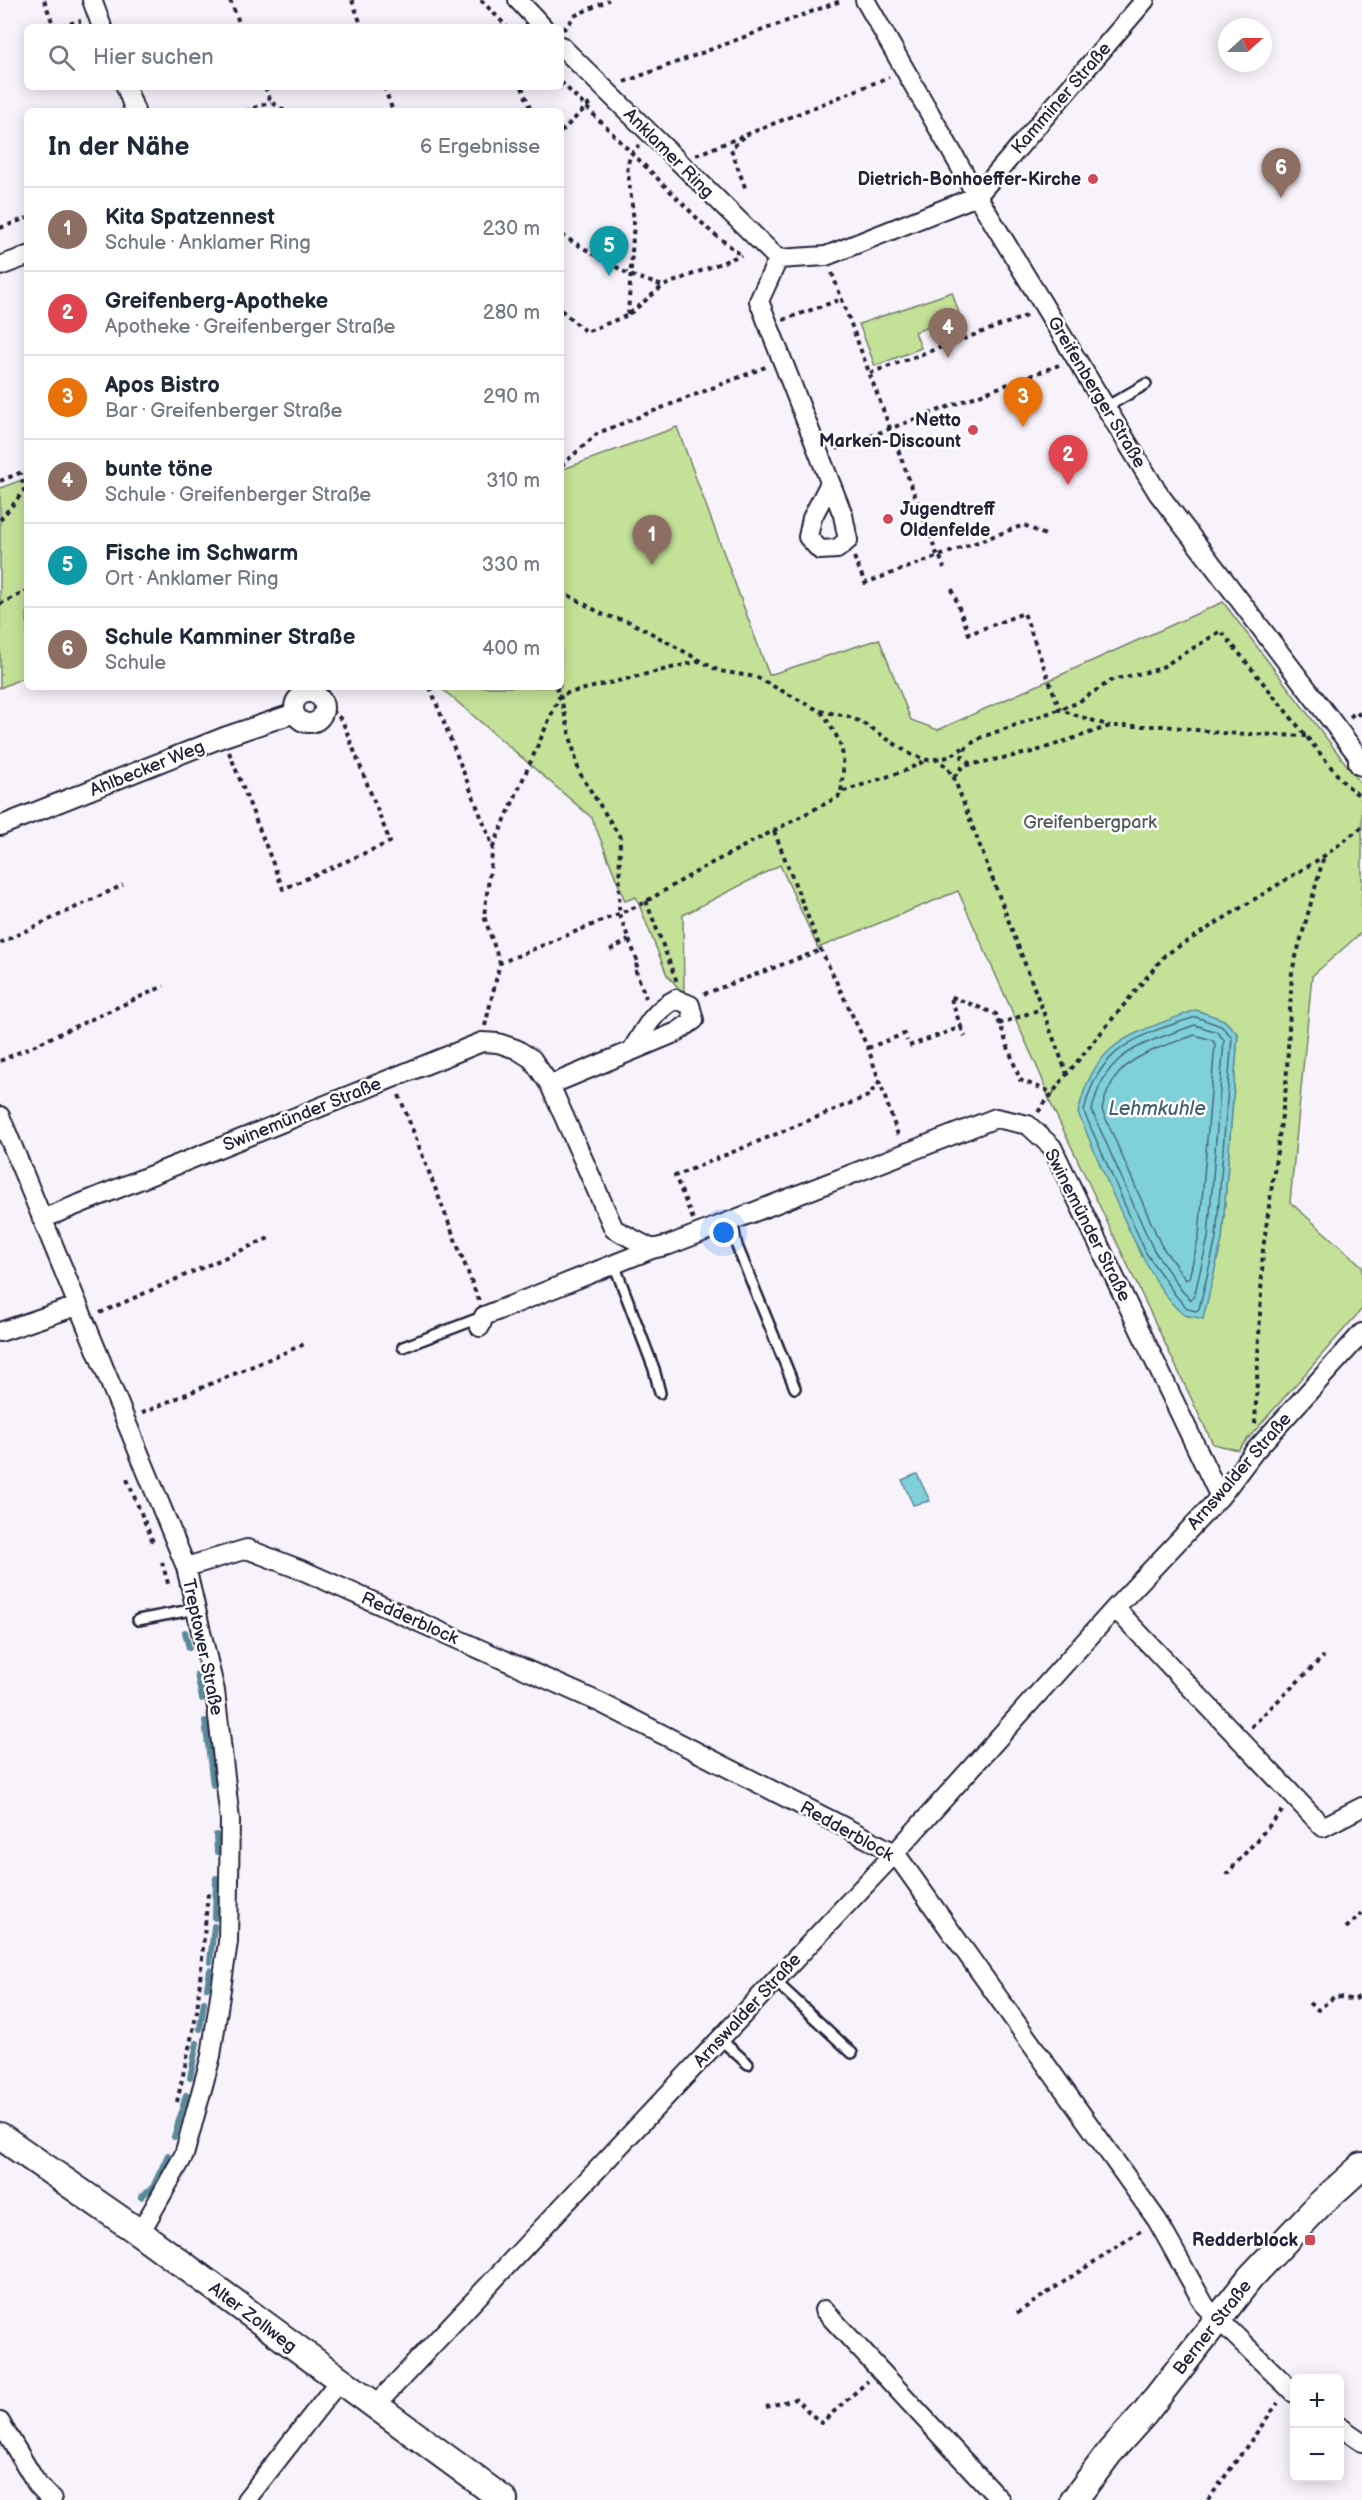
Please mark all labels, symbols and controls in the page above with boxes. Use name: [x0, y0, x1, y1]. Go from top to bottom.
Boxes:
north arrow: [1218, 18, 1272, 72]
search box: [24, 24, 564, 90]
street label: Kamminer Straße: [1007, 38, 1116, 158]
icon: search: [45, 41, 78, 74]
text: Hier suchen: [93, 44, 214, 71]
street label: Anklamer Ring: [619, 104, 718, 203]
text: In der Nähe: [48, 132, 190, 163]
text: 6 Ergebnisse: [420, 135, 540, 159]
pin: 6: [1262, 148, 1300, 198]
place label: Dietrich-Bonhoeffer-Kirche: [857, 169, 1081, 190]
marker: Dietrich-Bonhoeffer-Kirche: [1086, 172, 1100, 186]
text: Kita Spatzennest: [105, 204, 275, 231]
text: 1: [63, 217, 72, 241]
text: 230 m: [483, 217, 540, 241]
pin: 5: [590, 226, 628, 276]
text: Schule · Anklamer Ring: [105, 231, 311, 255]
text: Greifenberg-Apotheke: [105, 288, 328, 315]
text: 2: [62, 301, 73, 325]
text: 280 m: [483, 301, 540, 325]
pin: 4: [928, 308, 968, 358]
street label: Greifenberger Straße: [1043, 313, 1150, 472]
text: Apotheke · Greifenberger Straße: [105, 315, 395, 339]
text: Apos Bistro: [105, 372, 220, 399]
pin: 3: [1004, 378, 1042, 427]
text: 3: [62, 385, 73, 409]
text: 290 m: [483, 385, 540, 409]
text: Bar · Greifenberger Straße: [105, 399, 342, 423]
place label: Netto Marken-Discount: [819, 410, 961, 452]
marker: Netto Marken-Discount: [966, 423, 980, 437]
pin: 2: [1048, 436, 1088, 485]
text: bunte töne: [105, 456, 213, 483]
text: 4: [62, 469, 73, 493]
text: 310 m: [486, 469, 540, 493]
text: Schule · Greifenberger Straße: [105, 483, 371, 507]
place label: Jugendtreff Oldenfelde: [900, 499, 996, 541]
marker: Jugendtreff Oldenfelde: [881, 512, 895, 526]
pin: 1: [632, 516, 672, 565]
text: Fische im Schwarm: [105, 540, 298, 567]
text: 5: [62, 553, 73, 577]
text: 330 m: [482, 553, 540, 577]
text: Ort · Anklamer Ring: [105, 567, 279, 591]
text: Schule Kamminer Straße: [105, 624, 355, 651]
text: 6: [61, 637, 74, 661]
text: 400 m: [482, 637, 540, 661]
text: Schule: [105, 651, 166, 675]
street label: Ahlbecker Weg: [87, 736, 208, 801]
park label: Greifenbergpark: [1023, 812, 1157, 833]
street label: Swinemünder Straße: [220, 1073, 385, 1156]
water label: Lehmkuhle: [1108, 1097, 1206, 1121]
street label: Swinemünder Straße: [1040, 1145, 1135, 1305]
your location: [709, 1218, 738, 1247]
street label: Arnswalder Straße: [1183, 1408, 1296, 1534]
street label: Treptower Straße: [178, 1577, 227, 1718]
street label: Redderblock: [358, 1588, 462, 1649]
street label: Redderblock: [796, 1797, 897, 1866]
street label: Arnswalder Straße: [689, 1949, 806, 2072]
place label: Redderblock: [1192, 2230, 1299, 2251]
marker: Redderblock: [1303, 2233, 1317, 2247]
street label: Berner Straße: [1169, 2275, 1256, 2379]
street label: Alter Zollweg: [205, 2278, 301, 2357]
map controls: [1290, 2374, 1344, 2482]
button: +: [1290, 2374, 1344, 2428]
button: −: [1290, 2428, 1344, 2482]

